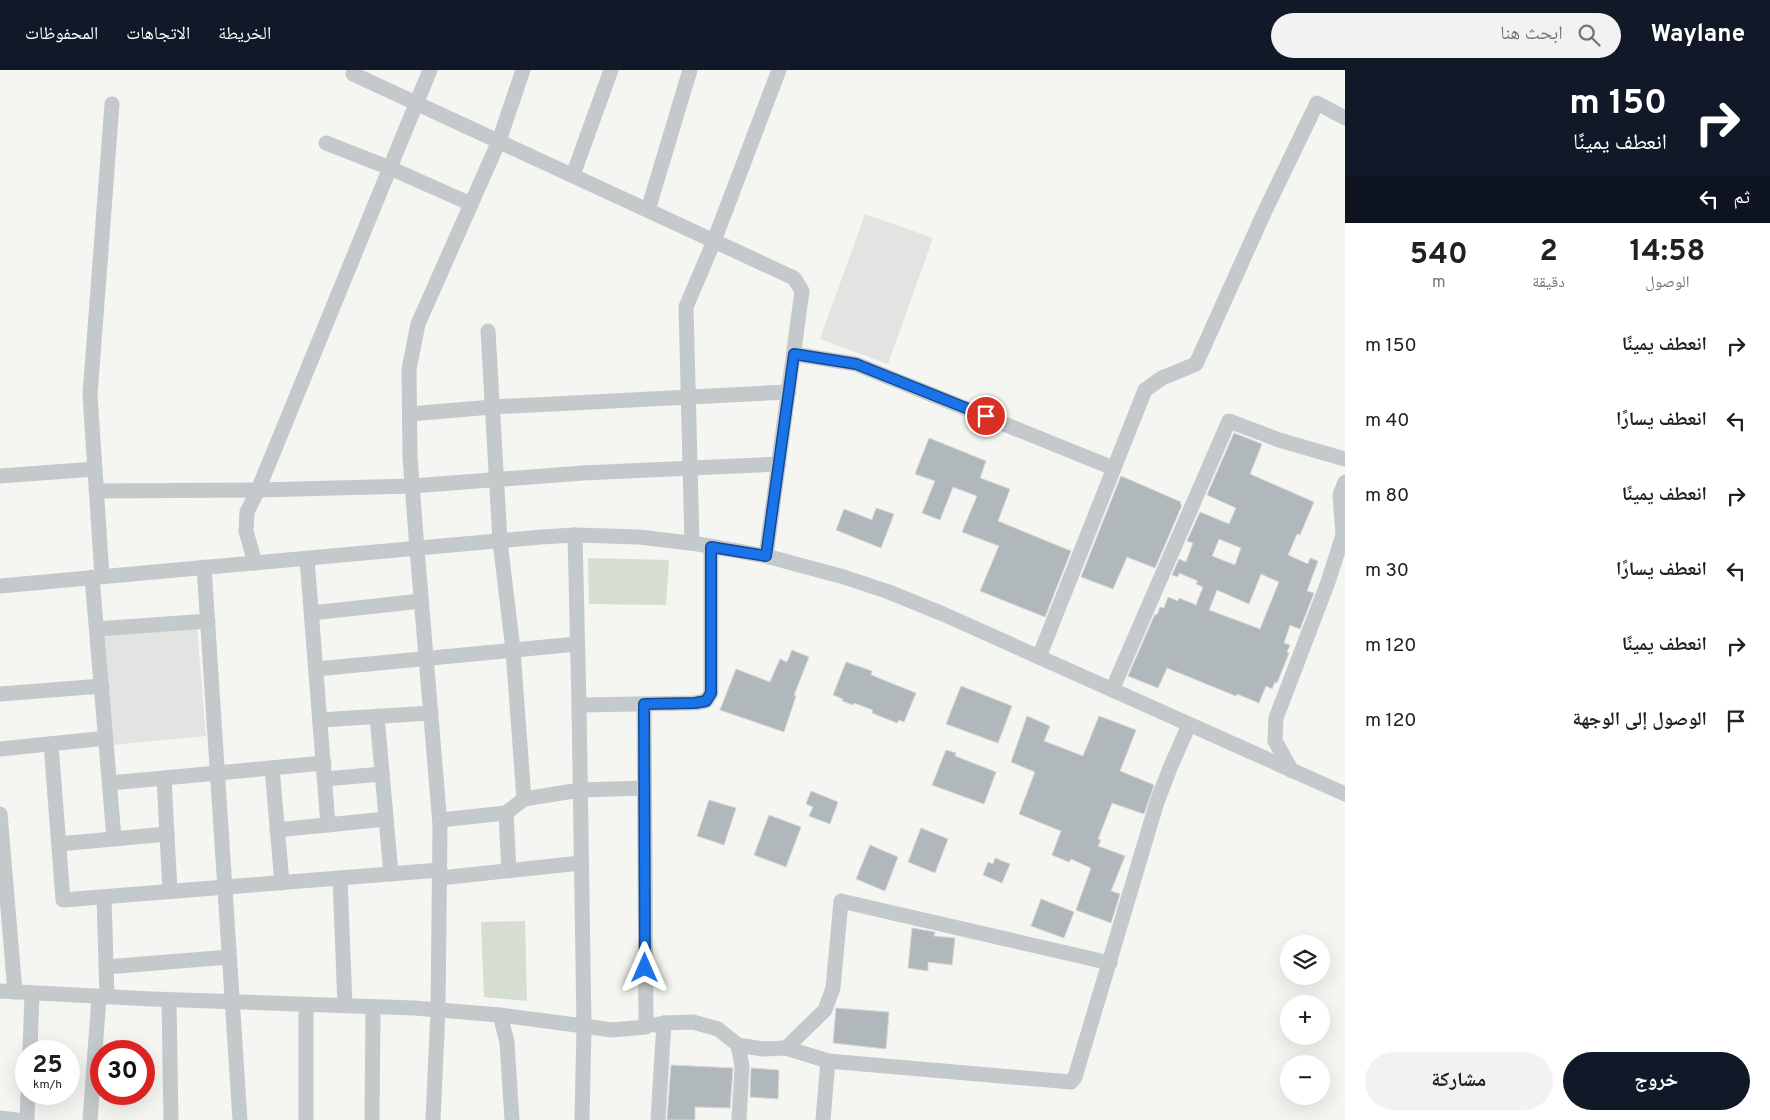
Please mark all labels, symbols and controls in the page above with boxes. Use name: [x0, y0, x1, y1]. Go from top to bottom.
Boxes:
search box: [1271, 13, 1621, 58]
text: Waylane: [1651, 20, 1745, 50]
icon: search: [1575, 21, 1603, 49]
text: ابحث هنا: [1500, 22, 1563, 46]
text: المحفوظات: [25, 23, 98, 46]
text: الاتجاهات: [126, 23, 190, 46]
text: الخريطة: [218, 23, 271, 46]
text: 150 m: [1569, 82, 1667, 126]
icon: right: [1685, 90, 1750, 155]
text: انعطف يمينًا: [1573, 130, 1667, 157]
icon: left: [1695, 185, 1723, 213]
text: ثم: [1733, 186, 1750, 210]
text: 2: [1539, 234, 1558, 271]
text: 14:58: [1630, 234, 1705, 271]
text: 540: [1410, 237, 1468, 274]
text: m: [1432, 273, 1445, 293]
text: دقيقة: [1532, 273, 1565, 293]
text: الوصول: [1645, 273, 1690, 293]
icon: right: [1722, 332, 1750, 360]
text: انعطف يمينًا: [1622, 333, 1707, 357]
text: 150 m: [1365, 334, 1417, 358]
pin: [965, 395, 1007, 437]
icon: arrive: [972, 402, 1000, 430]
icon: left: [1722, 407, 1750, 435]
text: انعطف يسارًا: [1616, 408, 1707, 432]
text: 40 m: [1365, 409, 1410, 433]
icon: right: [1722, 482, 1750, 510]
text: انعطف يمينًا: [1622, 483, 1707, 507]
text: 80 m: [1365, 484, 1409, 508]
icon: left: [1722, 557, 1750, 585]
text: انعطف يسارًا: [1616, 558, 1707, 582]
text: 30 m: [1365, 559, 1409, 583]
icon: right: [1722, 632, 1750, 660]
text: انعطف يمينًا: [1622, 633, 1707, 657]
text: 120 m: [1365, 634, 1416, 658]
icon: arrive: [1722, 707, 1750, 735]
text: الوصول إلى الوجهة: [1573, 708, 1707, 732]
text: 120 m: [1365, 709, 1416, 733]
map controls: [1280, 935, 1330, 1105]
button: layers: [1280, 935, 1330, 985]
position arrow: [618, 941, 670, 993]
button: +: [1280, 995, 1330, 1045]
speed limit sign: 30: [90, 1040, 155, 1105]
text: 25: [32, 1050, 63, 1082]
button: مشاركة: [1365, 1052, 1553, 1110]
button: خروج: [1563, 1052, 1750, 1110]
button: −: [1280, 1055, 1330, 1105]
text: km/h: [33, 1077, 62, 1093]

